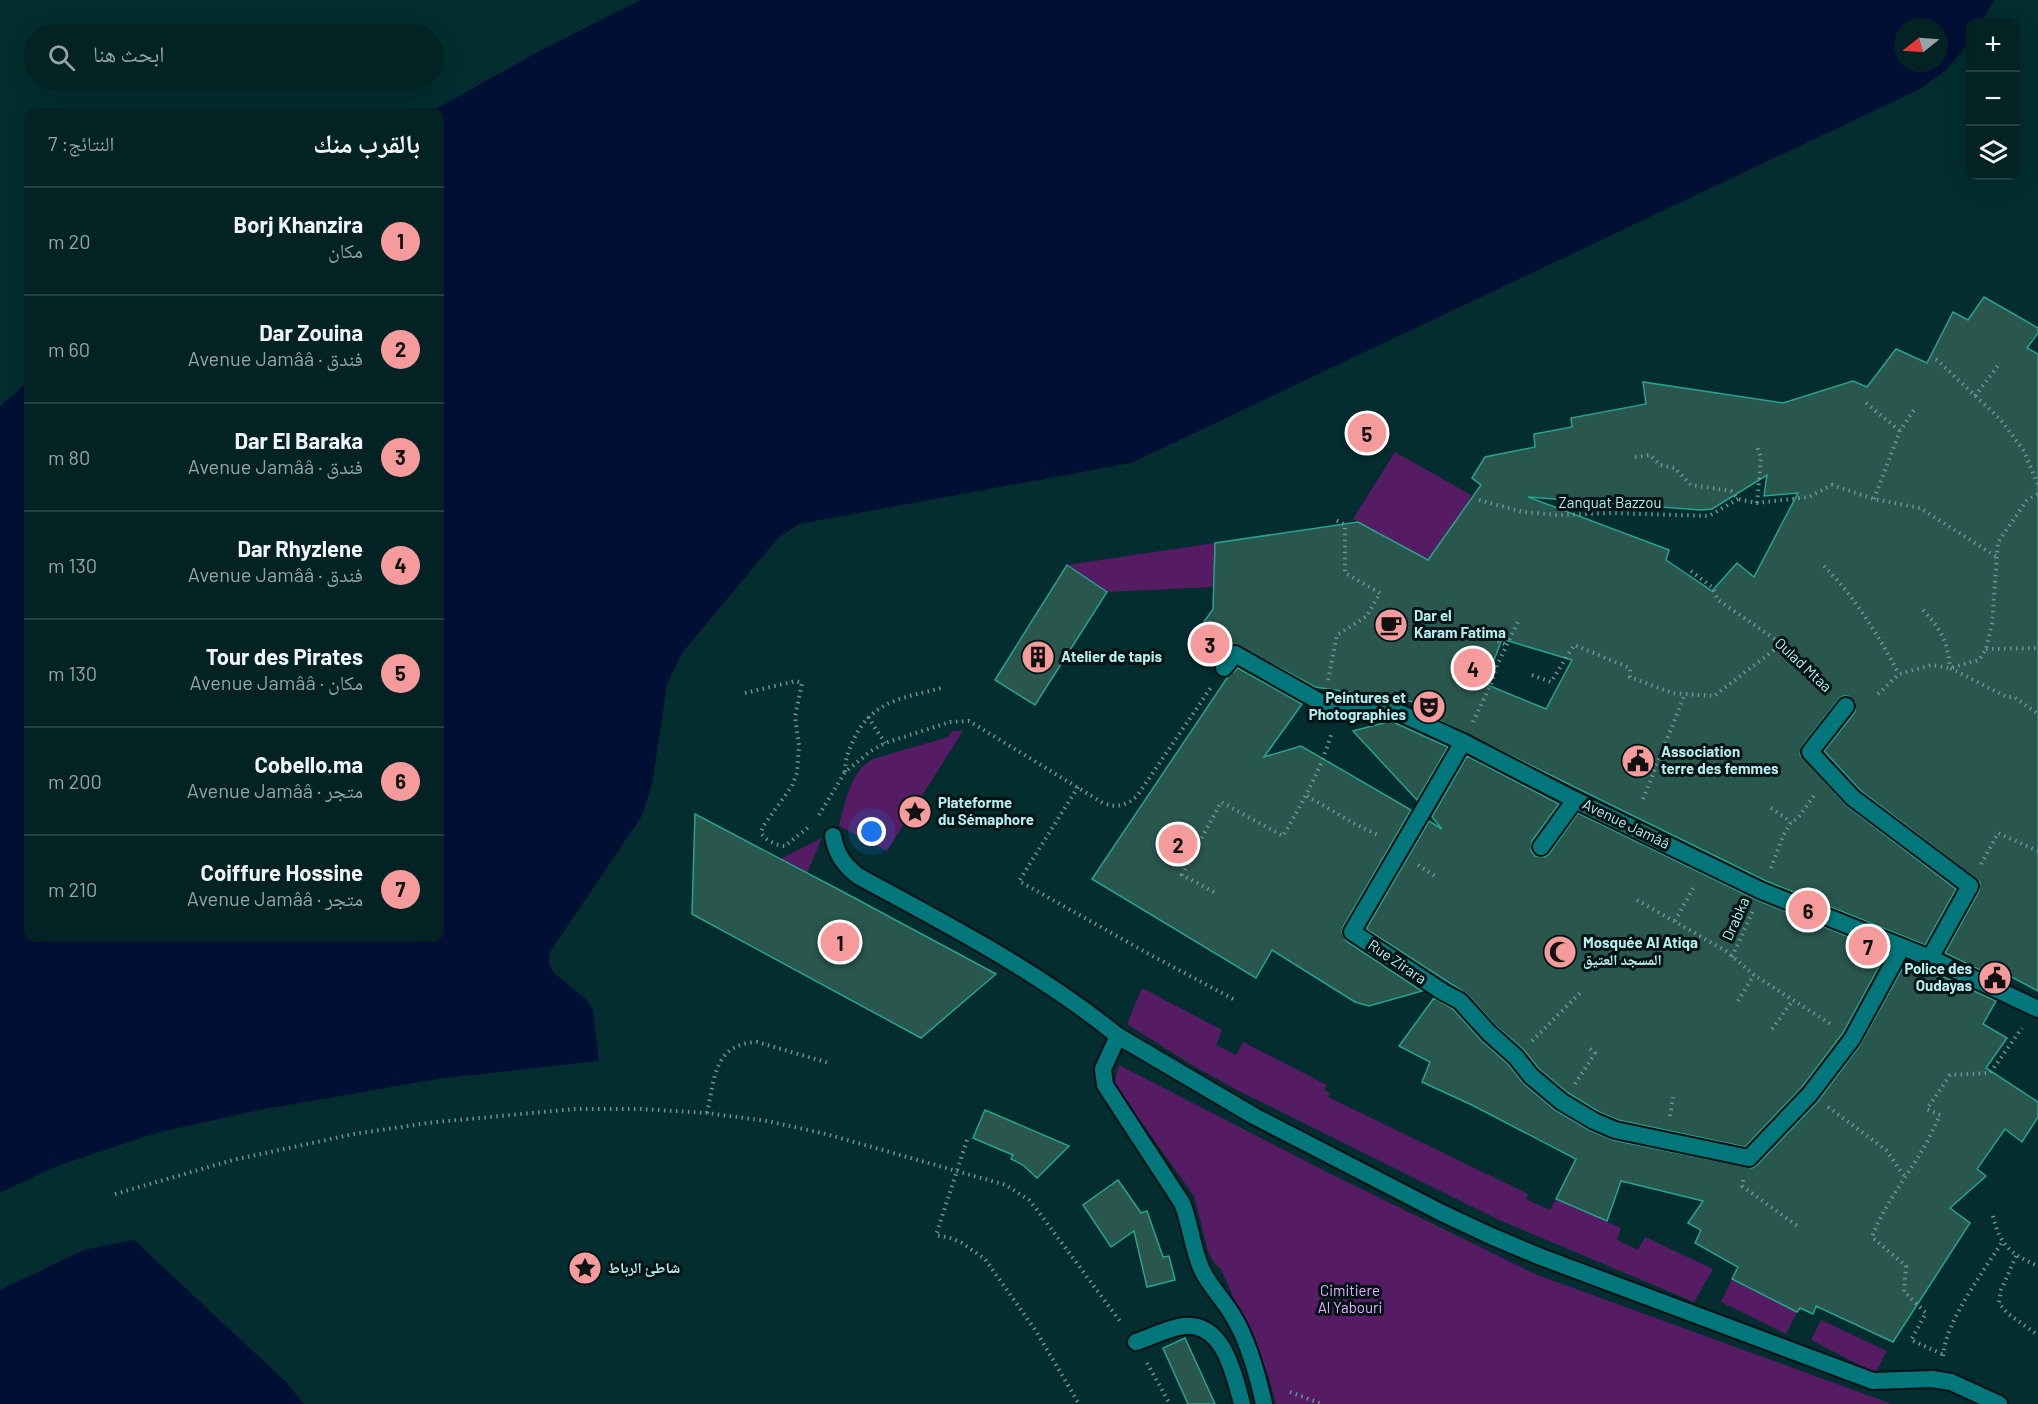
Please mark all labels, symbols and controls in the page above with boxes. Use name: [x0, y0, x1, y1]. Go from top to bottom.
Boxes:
north arrow: [1894, 18, 1948, 72]
map controls: [1966, 18, 2020, 180]
button: +: [1966, 18, 2020, 72]
search box: [24, 24, 444, 90]
text: ابحث هنا: [93, 40, 164, 66]
icon: search: [45, 41, 78, 74]
button: −: [1966, 72, 2020, 126]
button: layers: [1966, 126, 2020, 180]
text: بالقرب منك: [313, 127, 420, 158]
text: النتائج: 7: [48, 131, 114, 155]
text: Borj Khanzira: [234, 211, 363, 237]
text: 20 m: [48, 229, 91, 253]
text: 1: [397, 229, 404, 253]
text: مكان: [328, 238, 363, 262]
text: Dar Zouina: [259, 319, 363, 345]
text: 60 m: [48, 337, 90, 361]
text: 2: [395, 337, 406, 361]
text: فندق · Avenue Jamââ: [188, 346, 363, 370]
pin: 5: [1348, 410, 1386, 456]
text: Dar El Baraka: [234, 427, 363, 453]
text: 80 m: [48, 445, 90, 469]
text: 3: [395, 445, 406, 469]
text: فندق · Avenue Jamââ: [188, 454, 363, 478]
street label: Zanquat Bazzou: [1559, 493, 1661, 511]
text: Dar Rhyzlene: [237, 535, 363, 561]
text: 130 m: [48, 553, 97, 577]
text: 4: [394, 553, 407, 577]
text: فندق · Avenue Jamââ: [188, 562, 363, 586]
place label: Dar el Karam Fatima: [1414, 606, 1506, 641]
cafe icon: Dar el Karam Fatima: [1373, 607, 1409, 643]
pin: 3: [1190, 622, 1230, 666]
street label: Oulad Mtaa: [1772, 633, 1836, 695]
building icon: Atelier de tapis: [1020, 639, 1056, 675]
text: Tour des Pirates: [206, 643, 363, 669]
pin: 4: [1454, 646, 1492, 690]
place label: Atelier de tapis: [1061, 647, 1162, 665]
text: 130 m: [48, 661, 97, 685]
text: 5: [395, 661, 406, 685]
text: مكان · Avenue Jamââ: [189, 670, 363, 694]
place label: Peintures et Photographies: [1309, 688, 1406, 723]
theatre icon: Peintures et Photographies: [1411, 689, 1447, 725]
place label: Association terre des femmes: [1661, 742, 1779, 777]
public building icon: Association terre des femmes: [1620, 743, 1656, 779]
text: Cobello.ma: [254, 751, 363, 777]
text: 200 m: [48, 769, 102, 793]
text: 6: [395, 769, 406, 793]
text: متجر · Avenue Jamââ: [187, 778, 363, 802]
place label: Plateforme du Sémaphore: [938, 793, 1034, 828]
place icon: Plateforme du Sémaphore: [897, 794, 933, 830]
street label: Avenue Jamââ: [1580, 794, 1673, 852]
your location: [857, 817, 886, 846]
pin: 2: [1158, 822, 1198, 866]
text: Coiffure Hossine: [201, 859, 363, 885]
text: 210 m: [48, 877, 97, 901]
text: 7: [396, 877, 405, 901]
text: متجر · Avenue Jamââ: [187, 886, 363, 910]
pin: 6: [1788, 888, 1828, 932]
street label: Drabka: [1718, 894, 1753, 943]
pin: 1: [820, 920, 860, 964]
pin: 7: [1848, 924, 1888, 968]
place label: Mosquée Al Atiqa المسجد العتيق: [1583, 933, 1698, 969]
mosque icon: Mosquée Al Atiqa المسجد العتيق: [1542, 934, 1578, 970]
street label: Rue Zirara: [1365, 935, 1430, 987]
place label: Police des Oudayas: [1904, 959, 1972, 994]
public building icon: Police des Oudayas: [1977, 960, 2013, 996]
place icon: شاطئ الرباط: [567, 1250, 603, 1286]
place label: شاطئ الرباط: [608, 1258, 680, 1277]
park label: Cimitiere Al Yabouri: [1318, 1281, 1382, 1316]

